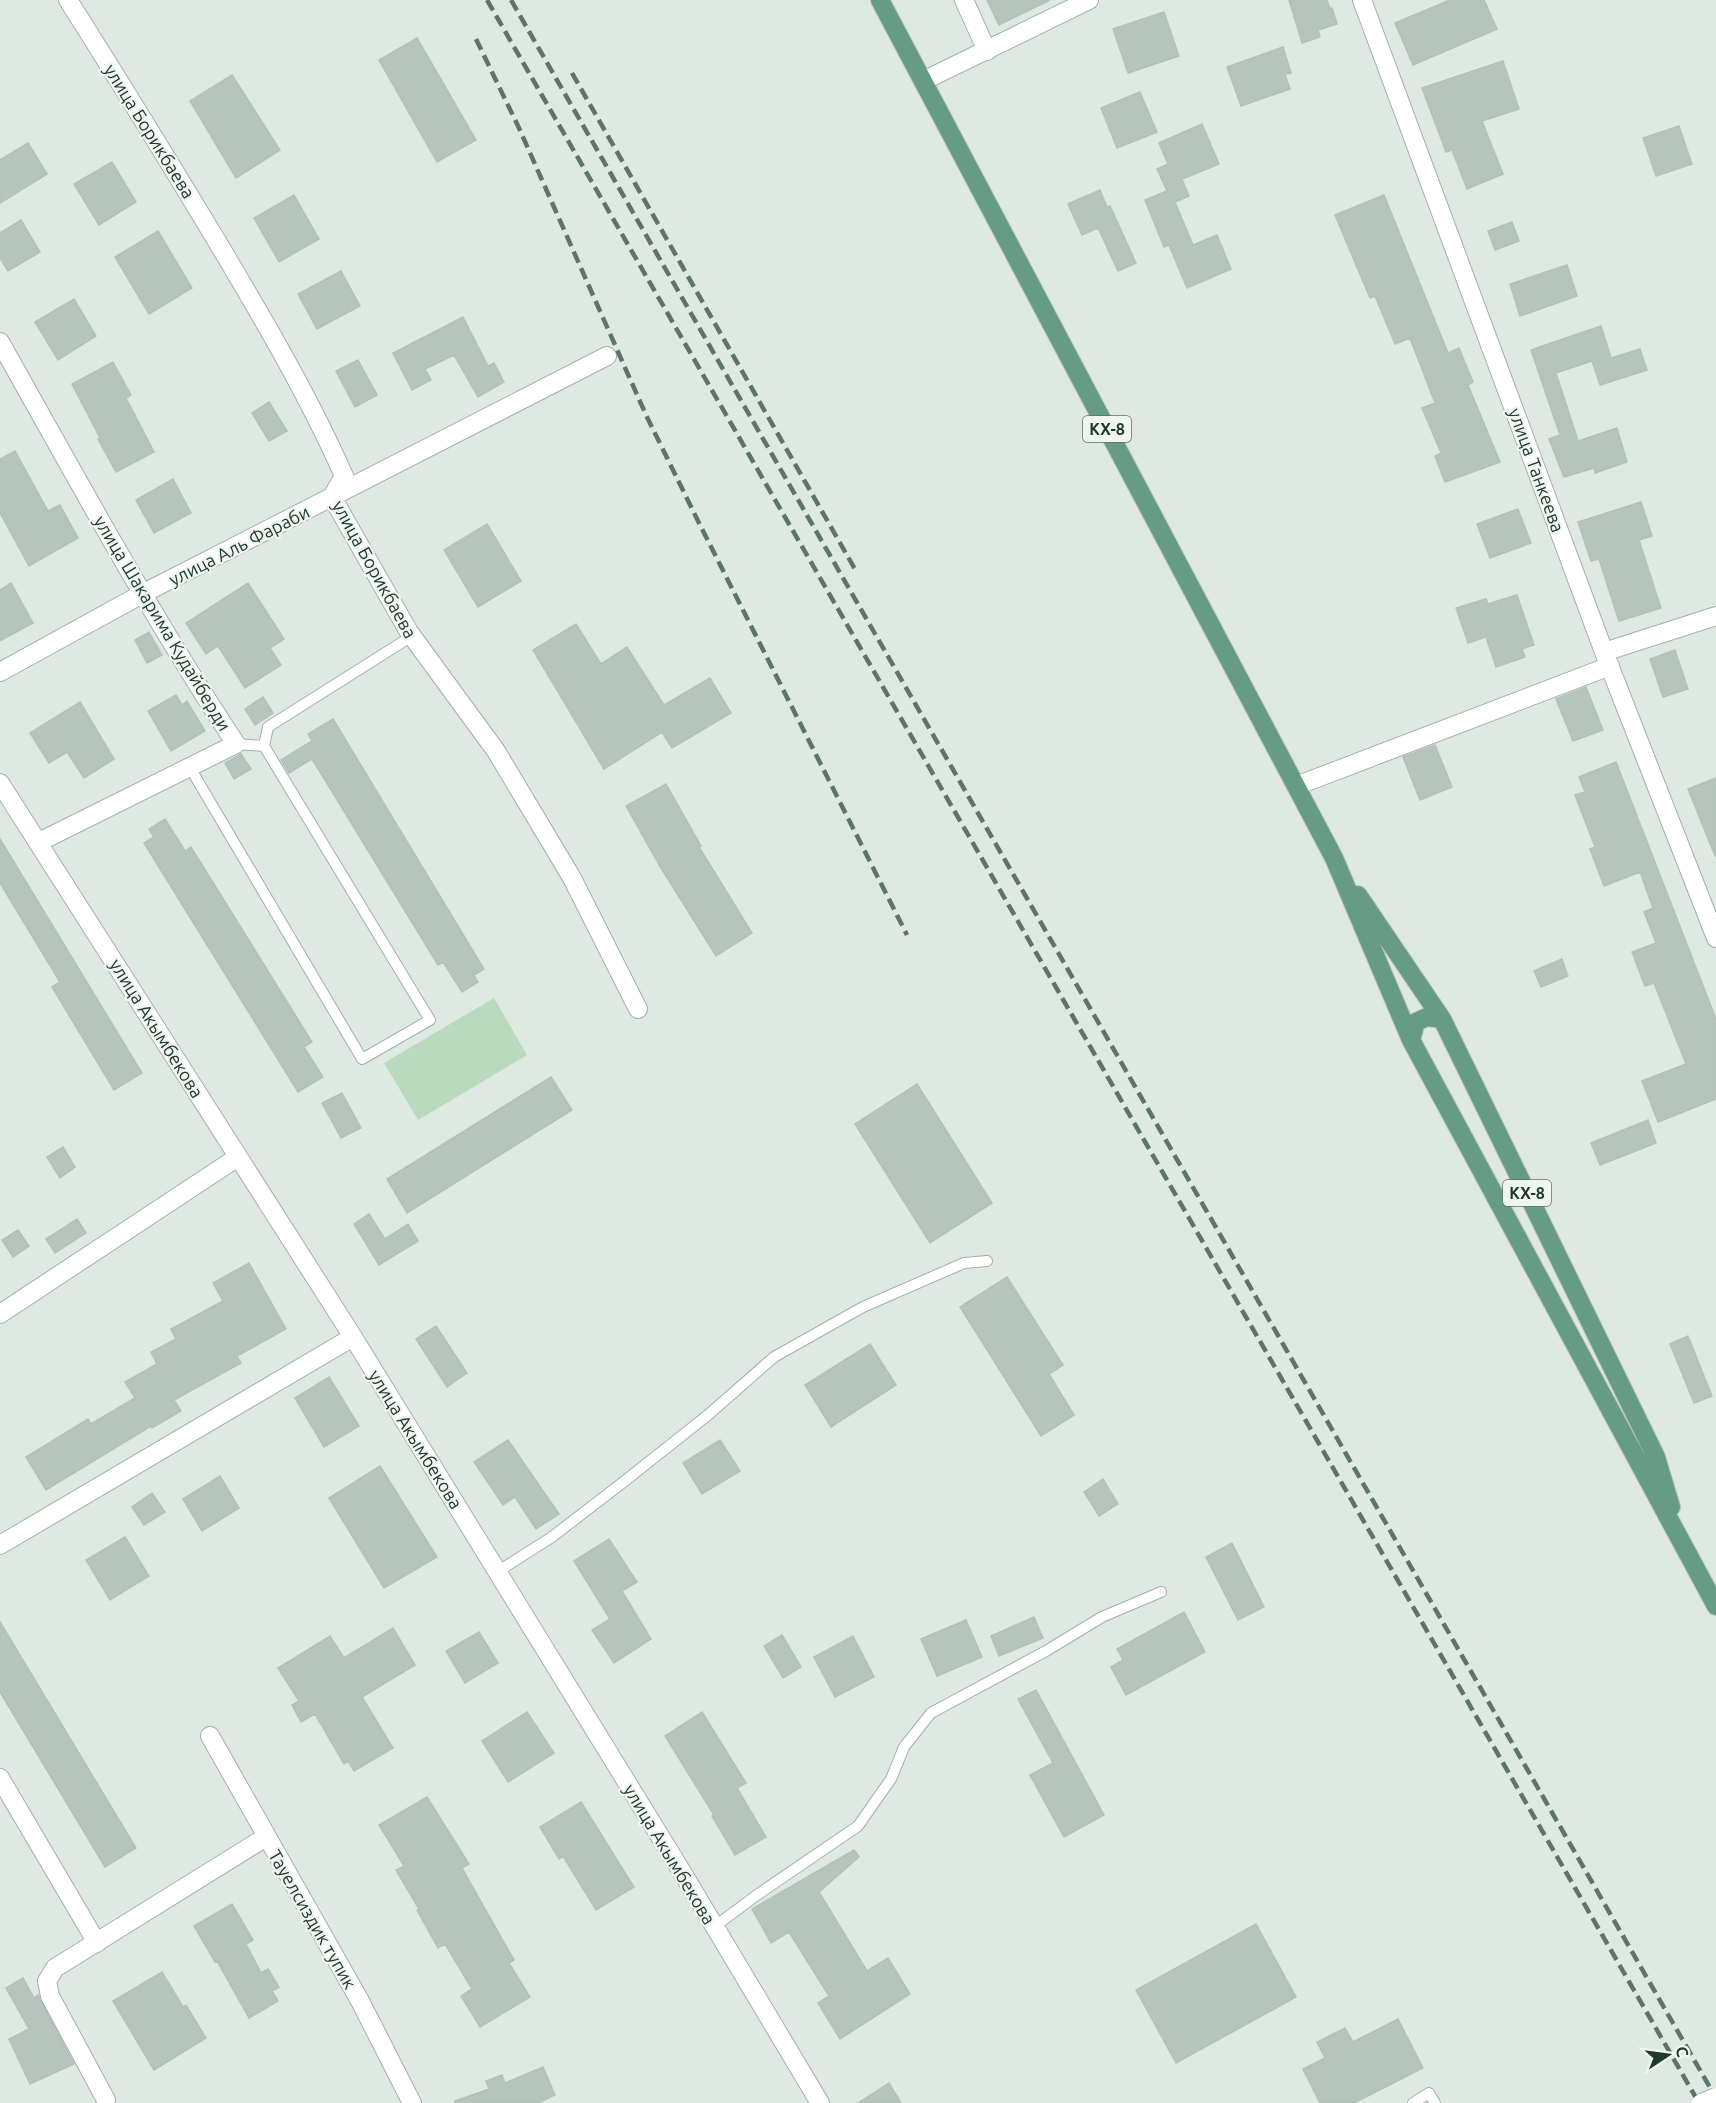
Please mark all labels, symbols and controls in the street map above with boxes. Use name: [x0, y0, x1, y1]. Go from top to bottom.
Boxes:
street label: улица Борикбаева: [101, 60, 199, 202]
street label: улица Танкеева: [1505, 405, 1569, 535]
road number: КХ-8: [1083, 416, 1131, 442]
street label: улица Борикбаева: [329, 497, 421, 641]
street label: улица Аль Фараби: [165, 501, 313, 589]
street label: улица Шакарима Кудайберди: [91, 512, 235, 734]
street label: улица Акымбекова: [106, 955, 208, 1101]
road number: КХ-8: [1503, 1180, 1551, 1206]
street label: улица Акымбекова: [365, 1366, 467, 1512]
street label: улица Акымбекова: [620, 1780, 720, 1928]
street label: Тауелсиздик тупик: [265, 1846, 361, 1992]
north arrow: [1638, 2025, 1698, 2085]
text: С: [1673, 2045, 1693, 2059]

